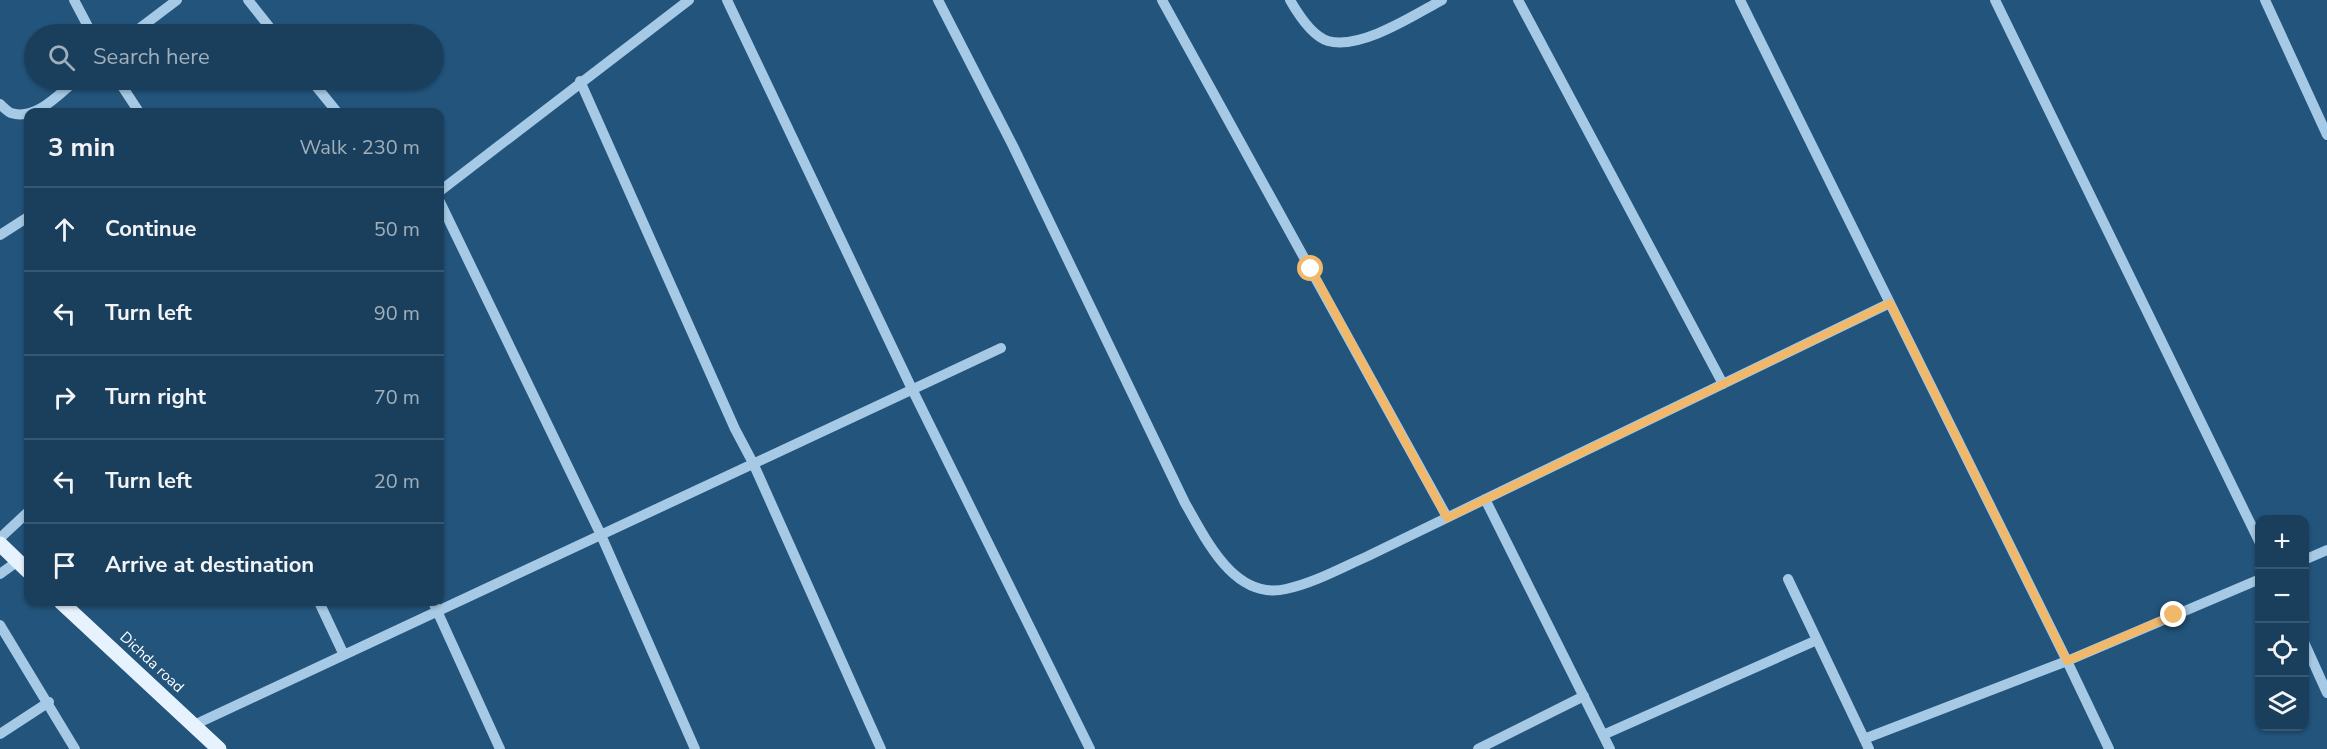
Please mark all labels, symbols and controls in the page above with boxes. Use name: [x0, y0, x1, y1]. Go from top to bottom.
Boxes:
search box: [24, 24, 444, 90]
icon: search: [45, 41, 78, 74]
text: Search here: [93, 42, 210, 72]
text: 3 min: [48, 130, 115, 165]
text: Walk · 230 m: [300, 134, 420, 161]
icon: ahead: [48, 213, 81, 246]
text: Continue: [105, 214, 196, 244]
text: 50 m: [374, 216, 420, 243]
route start: [1297, 255, 1323, 281]
icon: left: [48, 297, 81, 330]
text: Turn left: [105, 298, 192, 328]
text: 90 m: [374, 300, 420, 327]
icon: right: [48, 381, 81, 414]
text: Turn right: [105, 382, 206, 412]
text: 70 m: [374, 384, 420, 411]
icon: left: [48, 465, 81, 498]
text: Turn left: [105, 466, 192, 496]
text: 20 m: [374, 468, 420, 495]
map controls: [2255, 515, 2309, 731]
button: +: [2255, 515, 2309, 569]
icon: arrive: [48, 549, 81, 582]
text: Arrive at destination: [105, 550, 314, 580]
button: −: [2255, 569, 2309, 623]
route end: [2160, 601, 2186, 627]
button: locate: [2255, 623, 2309, 677]
street label: Dichda road: [116, 627, 188, 697]
button: layers: [2255, 677, 2309, 731]

